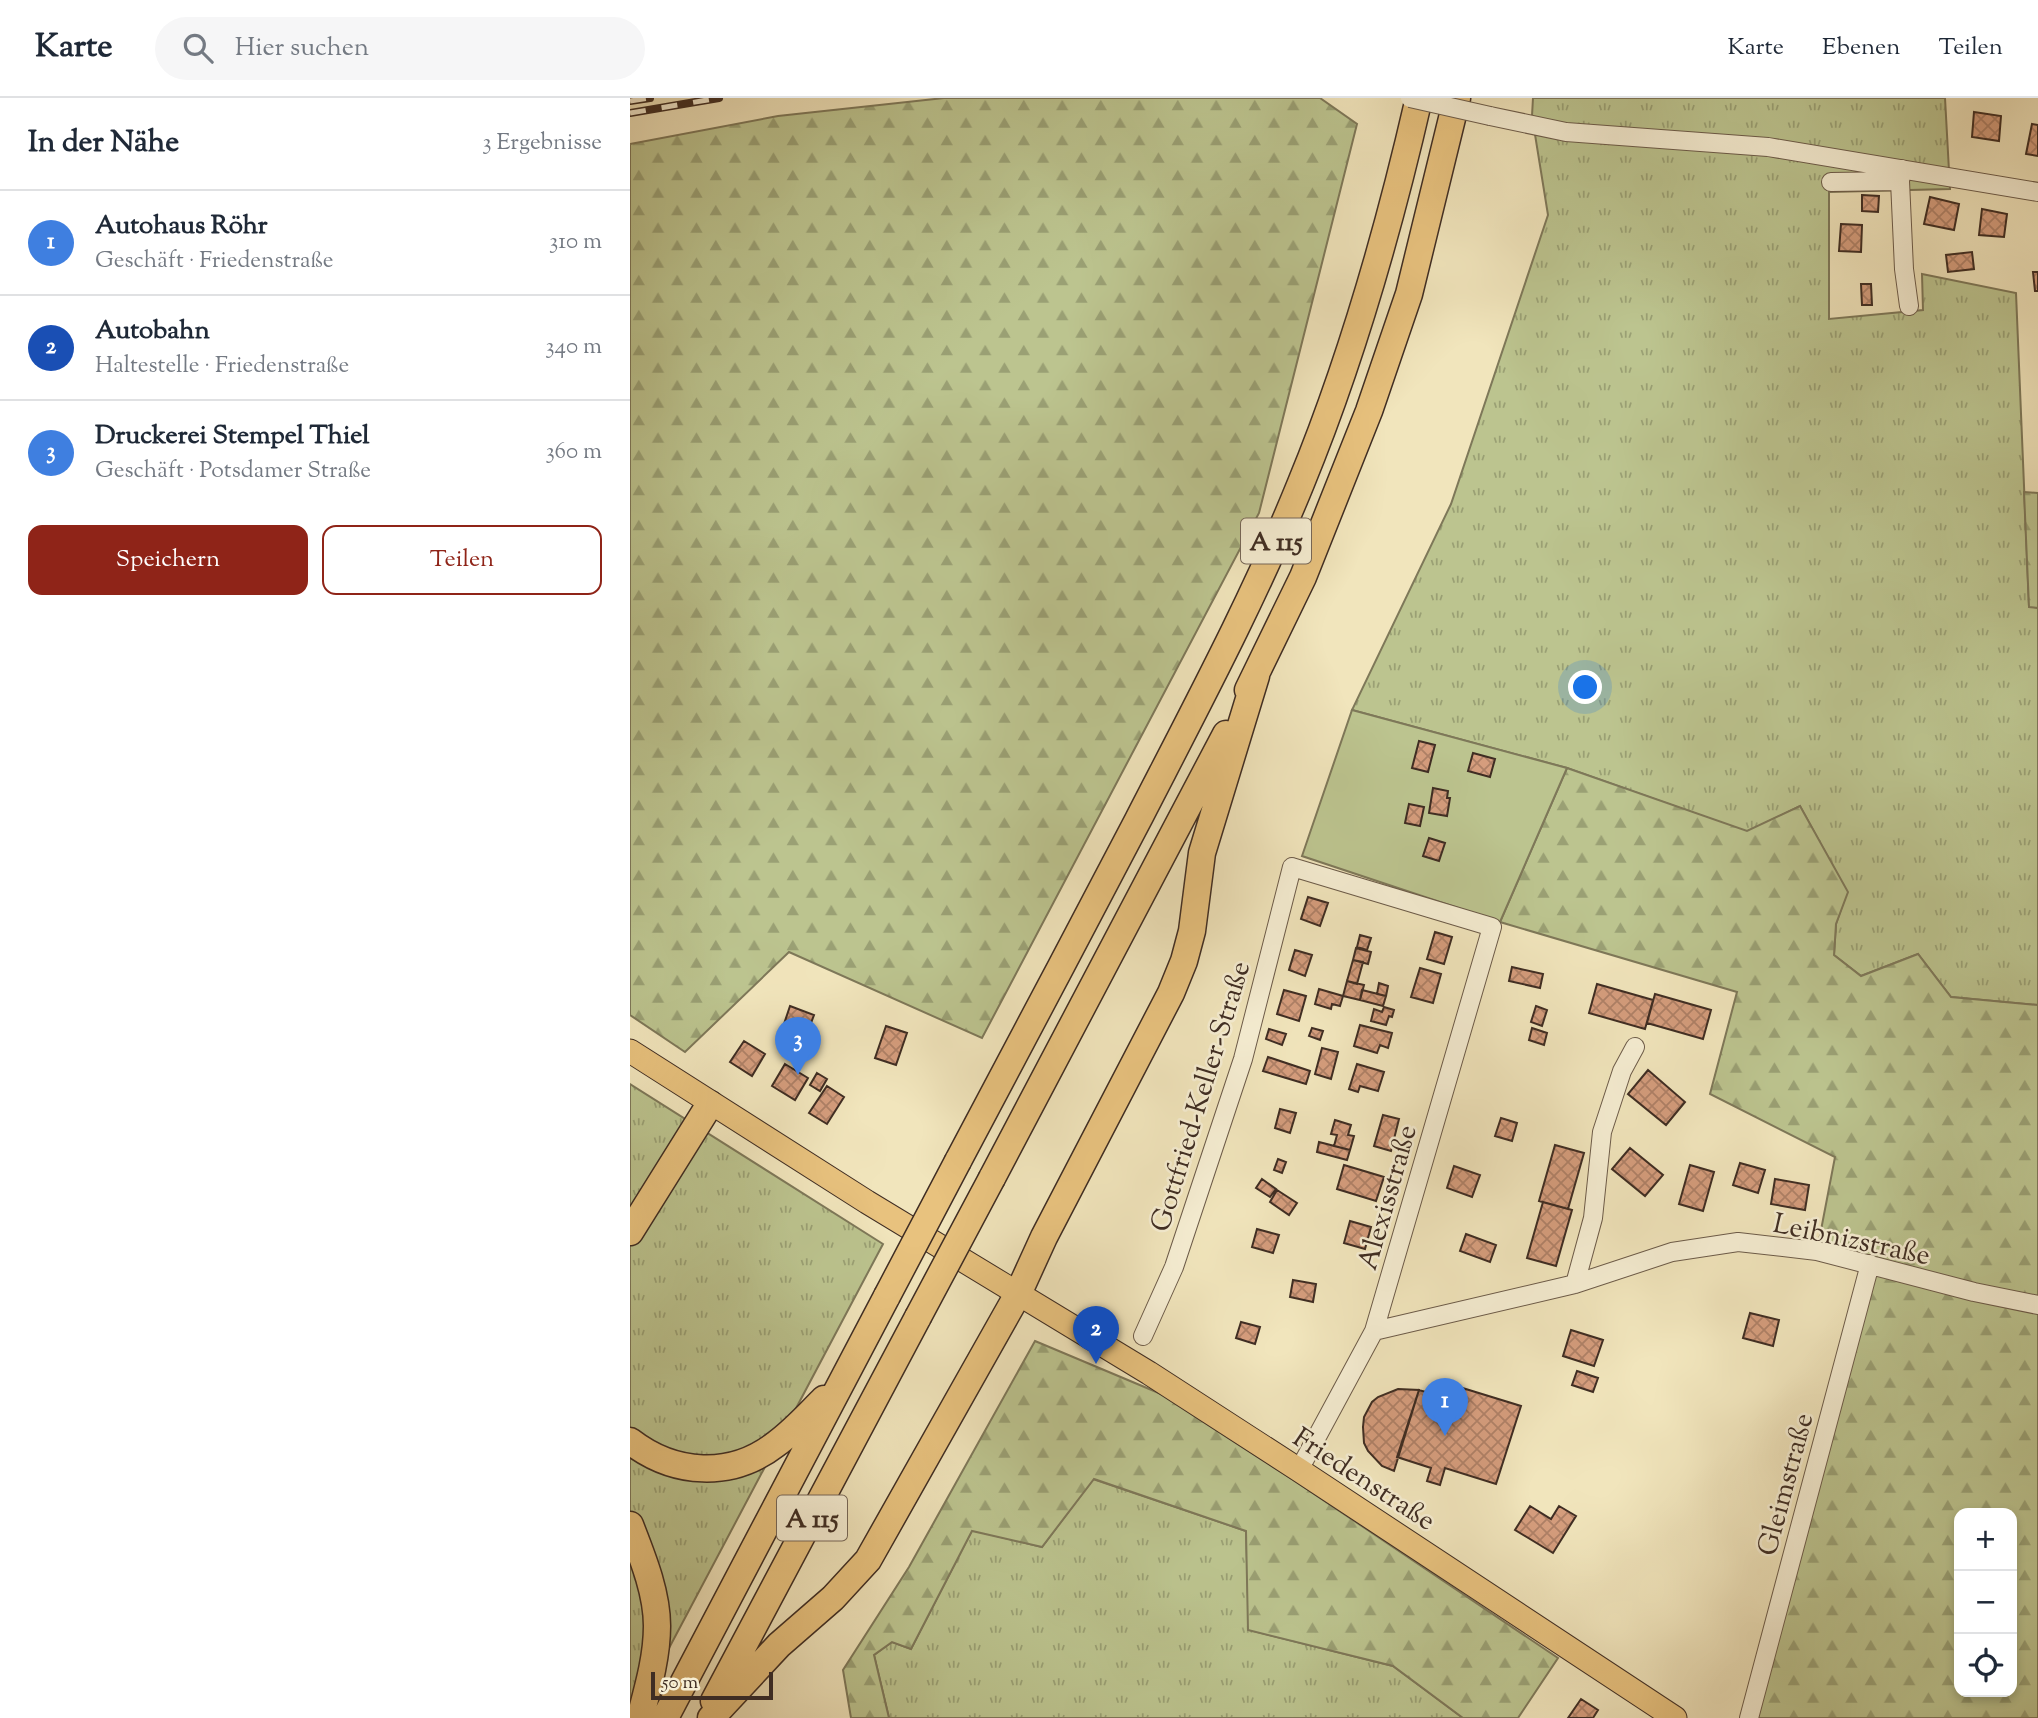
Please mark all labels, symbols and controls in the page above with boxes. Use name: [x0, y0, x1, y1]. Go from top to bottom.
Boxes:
search box: [155, 17, 645, 80]
text: Karte: [35, 24, 113, 72]
icon: search: [179, 29, 217, 67]
text: Hier suchen: [235, 30, 369, 67]
text: Karte: [1727, 31, 1784, 65]
text: Ebenen: [1822, 31, 1900, 65]
text: Teilen: [1938, 31, 2003, 65]
text: In der Nähe: [28, 122, 179, 165]
text: 3 Ergebnisse: [482, 127, 602, 160]
text: Autohaus Röhr: [95, 208, 268, 245]
text: 1: [47, 226, 55, 259]
text: 310 m: [549, 226, 602, 259]
text: Geschäft · Friedenstraße: [95, 245, 334, 278]
text: Autobahn: [95, 313, 210, 350]
text: 2: [46, 331, 56, 364]
text: 340 m: [545, 331, 602, 364]
text: Haltestelle · Friedenstraße: [95, 350, 349, 383]
text: Druckerei Stempel Thiel: [95, 418, 370, 455]
text: 3: [46, 436, 56, 469]
text: 360 m: [545, 436, 602, 469]
text: Geschäft · Potsdamer Straße: [95, 455, 371, 488]
road number: A 115: [1241, 518, 1311, 564]
button: Speichern: [28, 525, 308, 595]
button: Teilen: [322, 525, 602, 595]
your location: [1568, 670, 1602, 704]
street label: Gottfried-Keller-Straße: [1142, 957, 1262, 1237]
pin: 3: [775, 1017, 821, 1075]
street label: Alexisstraße: [1349, 1121, 1429, 1275]
street label: Leibnizstraße: [1769, 1205, 1934, 1277]
pin: 2: [1073, 1306, 1119, 1364]
pin: 1: [1422, 1378, 1468, 1436]
street label: Gleimstraße: [1749, 1409, 1825, 1561]
street label: Friedenstraße: [1284, 1419, 1443, 1542]
road number: A 115: [777, 1496, 847, 1540]
map controls: [1954, 1508, 2017, 1697]
button: +: [1954, 1508, 2017, 1571]
button: −: [1954, 1571, 2017, 1634]
button: locate: [1954, 1634, 2017, 1697]
scale bar: [651, 1669, 774, 1701]
text: 50 m: [662, 1670, 698, 1697]

